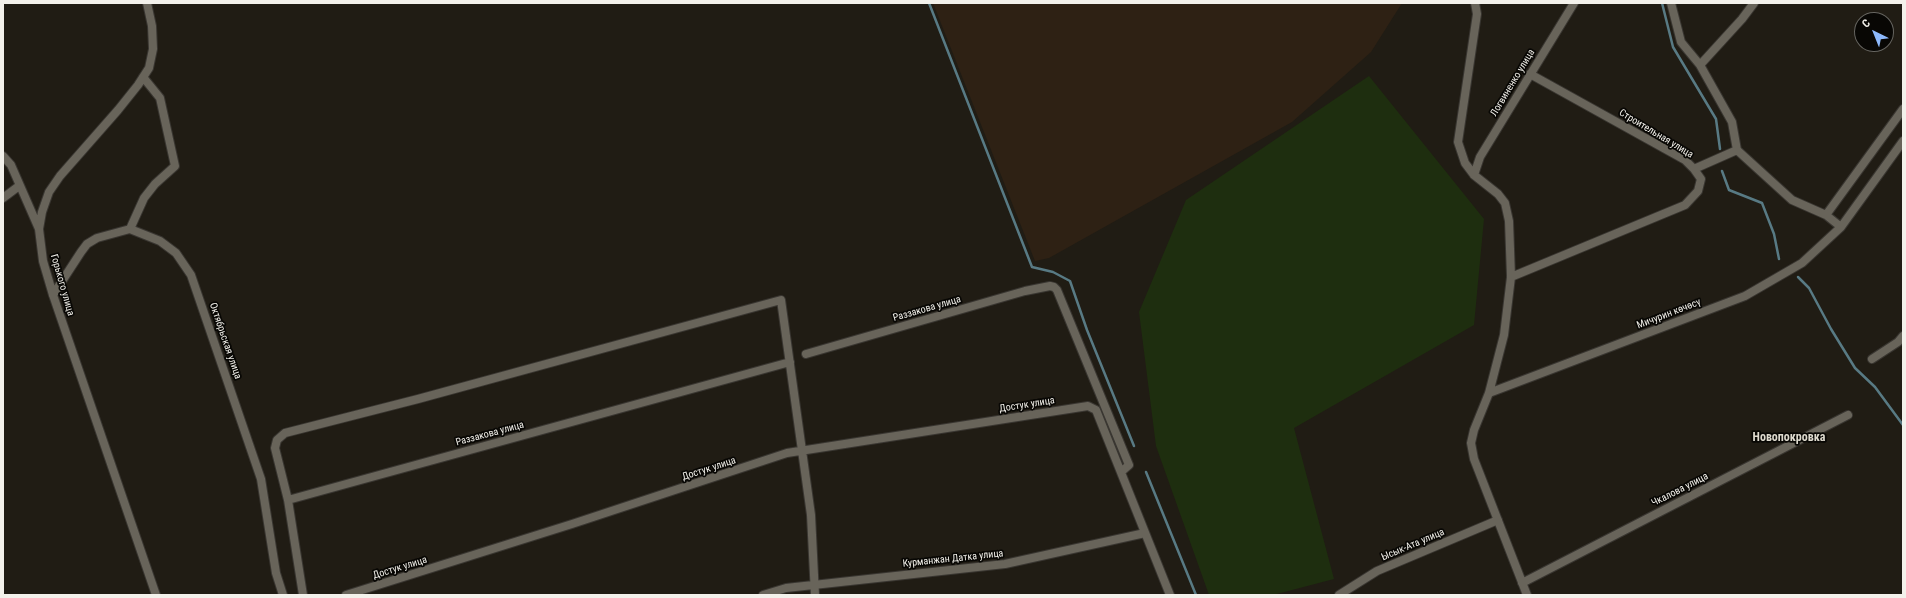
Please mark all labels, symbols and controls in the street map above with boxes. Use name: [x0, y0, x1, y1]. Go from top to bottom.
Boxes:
north arrow: [1854, 12, 1894, 52]
text: С: [1859, 17, 1873, 30]
street label: Логвиненко улица: [1488, 47, 1538, 119]
street label: Строительная улица: [1617, 107, 1695, 161]
street label: Горького улица: [47, 253, 77, 317]
street label: Раззакова улица: [892, 294, 962, 324]
street label: Мичурин көчөсү: [1635, 296, 1703, 332]
street label: Октябрьская улица: [206, 301, 244, 381]
street label: Достук улица: [998, 395, 1056, 415]
street label: Раззакова улица: [455, 419, 525, 449]
district label: Новопокровка: [1753, 431, 1825, 445]
street label: Достук улица: [681, 455, 737, 483]
street label: Чкалова улица: [1650, 471, 1710, 509]
street label: Ысык-Ата улица: [1380, 526, 1446, 564]
street label: Курманжан Датка улица: [902, 548, 1004, 570]
street label: Достук улица: [371, 554, 429, 582]

